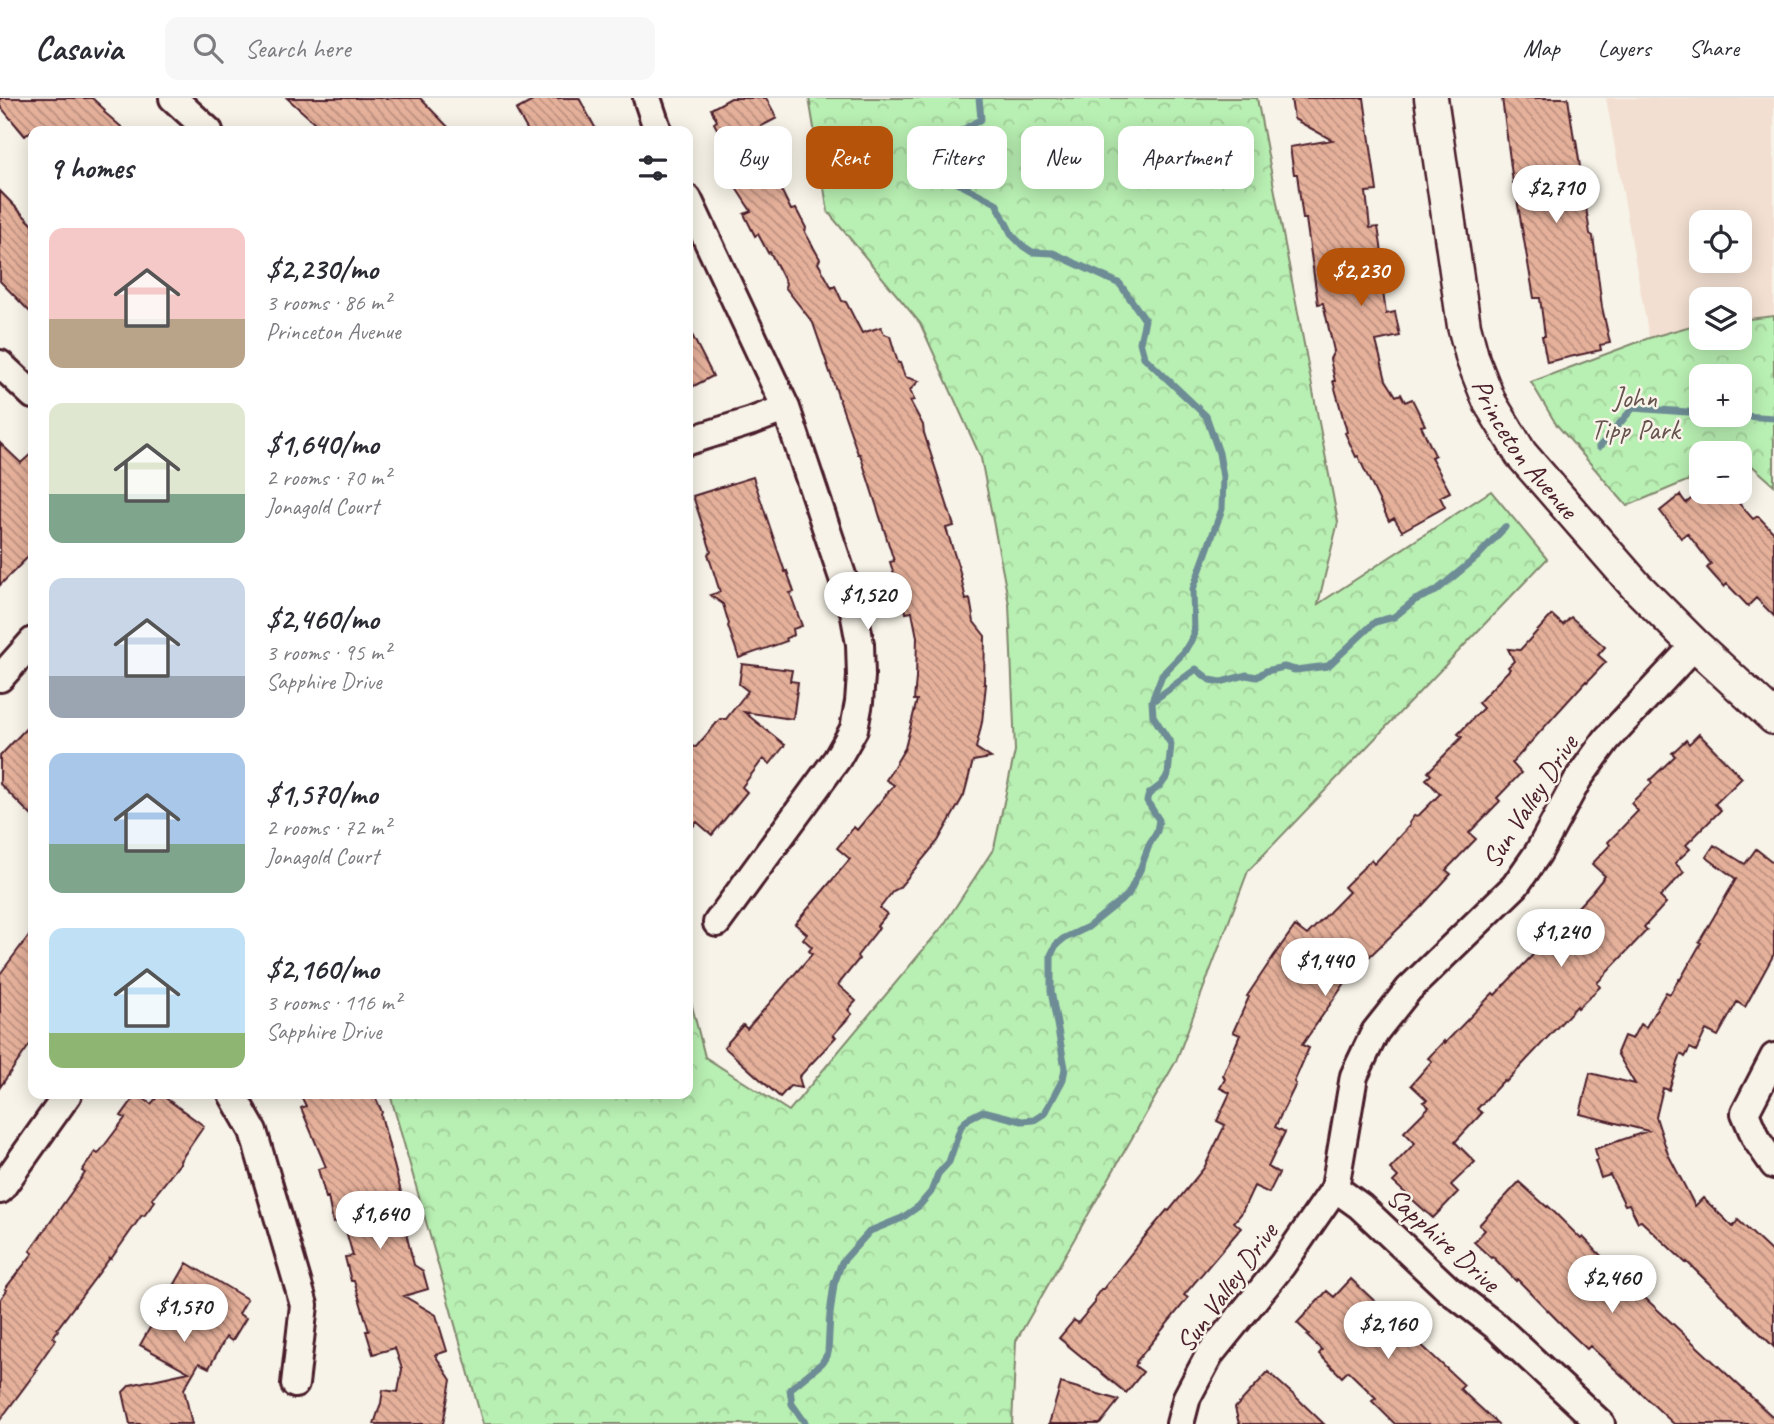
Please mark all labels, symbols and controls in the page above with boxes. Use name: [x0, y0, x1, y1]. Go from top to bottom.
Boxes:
search box: [165, 17, 655, 80]
text: Casavia: [35, 27, 123, 69]
icon: search: [189, 29, 227, 67]
text: Search here: [245, 32, 351, 65]
text: Map: [1523, 33, 1560, 63]
text: Layers: [1598, 33, 1651, 63]
text: Share: [1689, 33, 1739, 63]
chip: Buy: [714, 126, 792, 189]
chip: Rent: [806, 126, 893, 189]
chip: Filters: [907, 126, 1007, 189]
chip: New: [1021, 126, 1104, 189]
chip: Apartment: [1118, 126, 1254, 189]
text: 9 homes: [49, 149, 133, 187]
icon: filters: [634, 149, 672, 187]
pin: $2,710: [1499, 166, 1613, 225]
text: $2,710: [1528, 173, 1584, 202]
map controls: [1689, 210, 1752, 504]
button: locate: [1689, 210, 1752, 273]
pin: $2,230: [1304, 248, 1418, 308]
text: $2,230/mo: [266, 250, 378, 288]
icon: home: [105, 256, 189, 340]
text: $2,230: [1333, 256, 1389, 285]
button: layers: [1689, 287, 1752, 350]
text: 3 rooms · 86 m²: [266, 288, 390, 317]
text: Princeton Avenue: [266, 317, 400, 346]
button: +: [1689, 364, 1752, 427]
street label: Princeton Avenue: [1464, 374, 1587, 527]
park label: John Tipp Park: [1590, 380, 1682, 447]
text: $1,640/mo: [266, 425, 379, 463]
icon: home: [105, 431, 189, 515]
button: −: [1689, 441, 1752, 504]
text: 2 rooms · 70 m²: [266, 463, 390, 492]
text: Jonagold Court: [266, 492, 379, 521]
pin: $1,520: [811, 573, 925, 632]
text: $1,520: [840, 580, 896, 609]
text: $2,460/mo: [266, 600, 379, 638]
icon: home: [105, 606, 189, 690]
text: 3 rooms · 95 m²: [266, 638, 390, 667]
text: Sapphire Drive: [266, 667, 381, 696]
street label: Sun Valley Drive: [1474, 727, 1586, 874]
text: $1,570/mo: [266, 775, 377, 813]
icon: home: [105, 781, 189, 865]
text: 2 rooms · 72 m²: [266, 813, 390, 842]
text: Jonagold Court: [266, 842, 379, 871]
pin: $1,240: [1504, 910, 1618, 969]
text: $1,240: [1533, 917, 1589, 946]
pin: $1,440: [1268, 939, 1382, 998]
text: $1,440: [1297, 946, 1353, 975]
text: $2,160/mo: [266, 950, 379, 988]
icon: home: [105, 956, 189, 1040]
text: 3 rooms · 116 m²: [266, 988, 401, 1017]
text: Sapphire Drive: [266, 1017, 381, 1046]
street label: Sapphire Drive: [1380, 1179, 1509, 1301]
pin: $1,640: [323, 1192, 437, 1251]
text: $1,640: [352, 1199, 408, 1228]
street label: Sun Valley Drive: [1168, 1214, 1286, 1359]
pin: $2,460: [1555, 1256, 1669, 1315]
text: $2,460: [1584, 1263, 1640, 1292]
pin: $1,570: [127, 1284, 241, 1344]
text: $1,570: [156, 1292, 212, 1321]
pin: $2,160: [1331, 1302, 1445, 1361]
text: $2,160: [1360, 1309, 1416, 1338]

